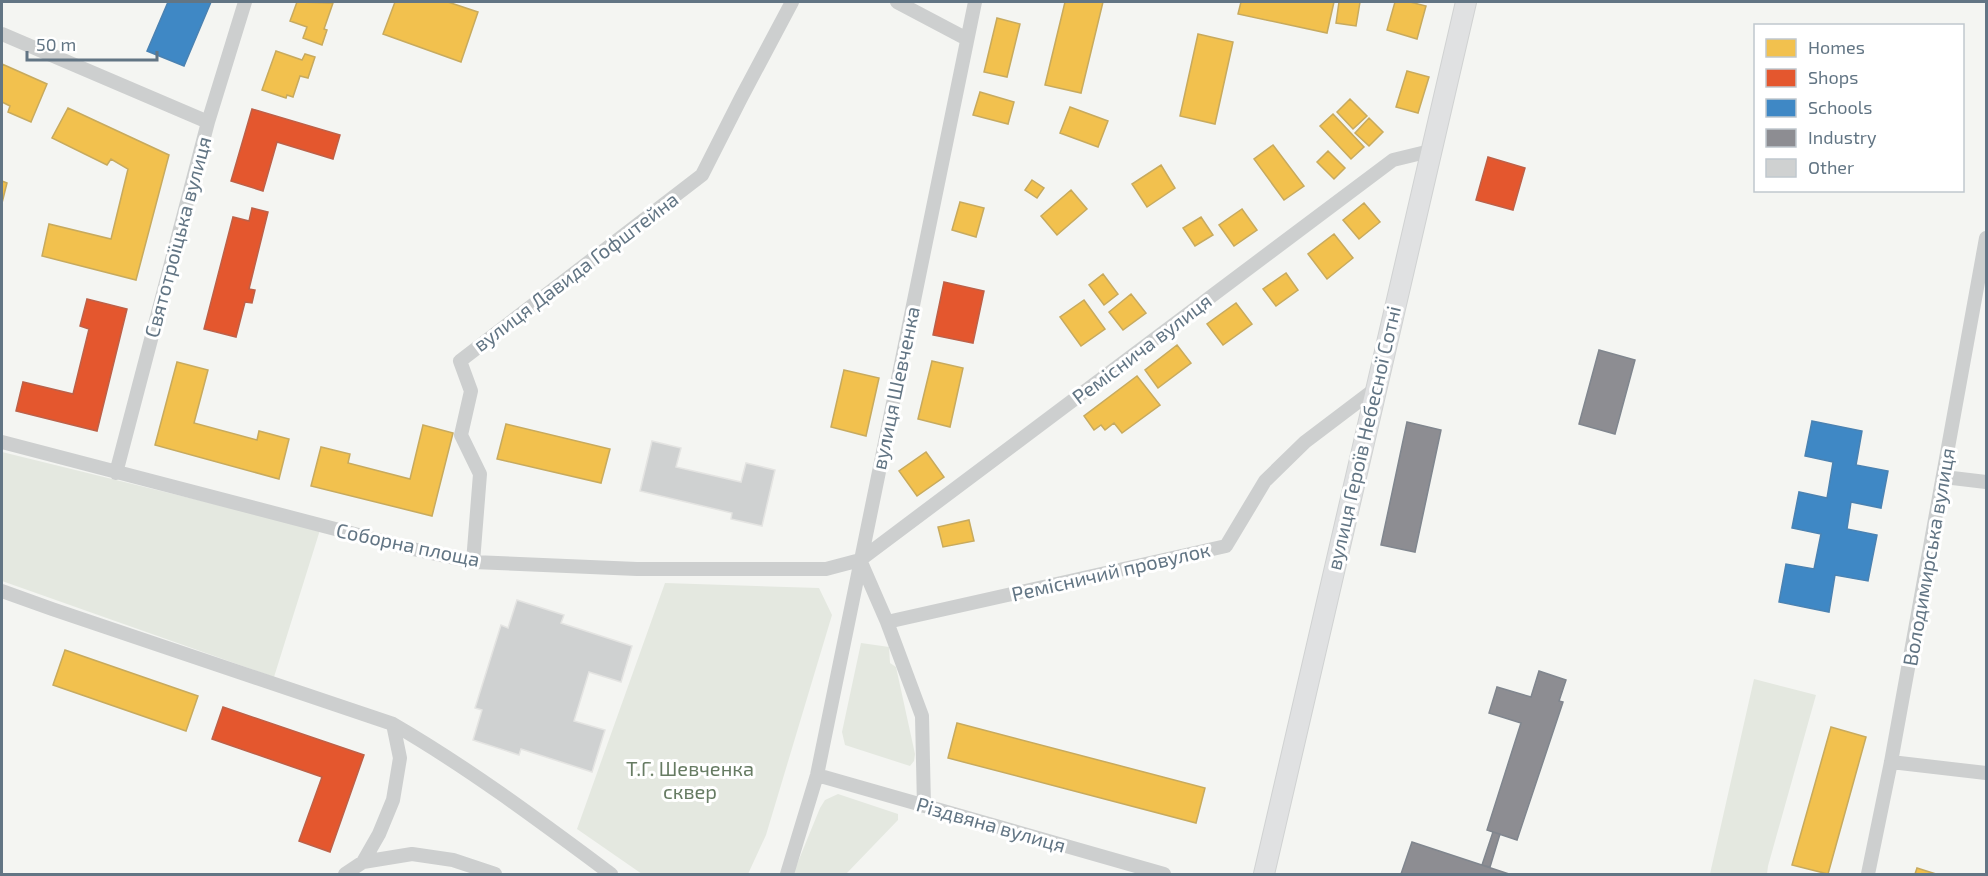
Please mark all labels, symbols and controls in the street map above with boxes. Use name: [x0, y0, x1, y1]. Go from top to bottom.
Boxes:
scale bar: [27, 24, 158, 62]
legend: [1754, 24, 1964, 192]
text: 50 m: [36, 33, 76, 55]
text: Homes: [1808, 36, 1865, 58]
text: Shops: [1808, 66, 1858, 88]
text: Schools: [1808, 96, 1872, 118]
text: Industry: [1808, 126, 1877, 148]
street label: Святотроїцька вулиця: [139, 134, 216, 340]
text: Other: [1808, 156, 1854, 178]
street label: вулиця Давида Гофштейна: [468, 186, 683, 357]
street label: Реміснича вулиця: [1067, 288, 1217, 409]
street label: вулиця Героїв Небесної Сотні: [1321, 303, 1406, 573]
street label: вулиця Шевченка: [866, 304, 925, 472]
street label: Володимирська вулиця: [1897, 446, 1960, 668]
street label: Соборна площа: [334, 517, 482, 571]
street label: Ремісничий провулок: [1009, 536, 1213, 607]
park label: Т.Г. Шевченка сквер: [626, 756, 754, 803]
street label: Різдвяна вулиця: [914, 791, 1069, 858]

